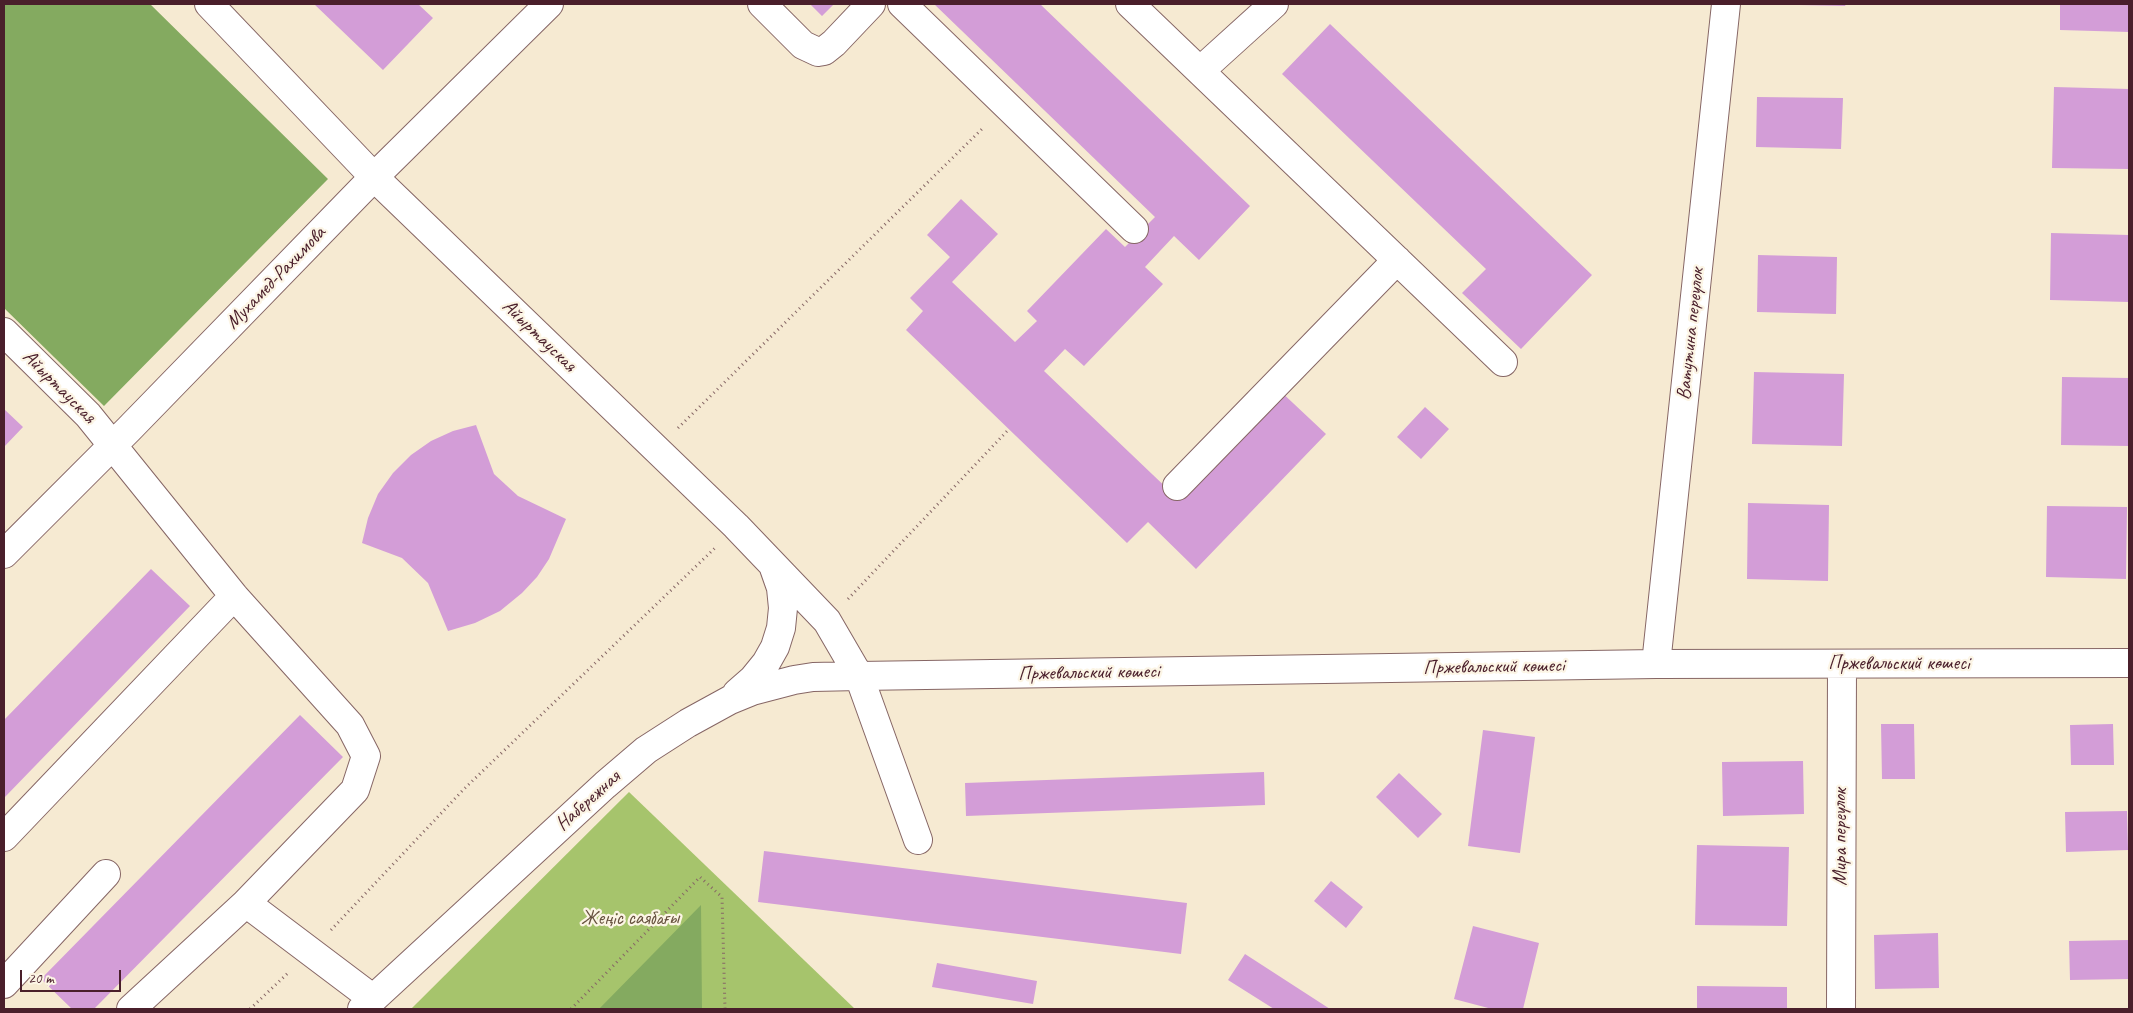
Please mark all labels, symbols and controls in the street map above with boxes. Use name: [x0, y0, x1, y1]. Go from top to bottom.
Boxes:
street label: Мухамед-Рахимова: [221, 222, 331, 334]
street label: Ватутина переулок: [1672, 267, 1710, 401]
street label: Айыртауская: [497, 295, 581, 377]
street label: Айыртауская: [17, 345, 101, 429]
street label: Пржевальский көшесі: [1828, 652, 1970, 676]
street label: Пржевальский көшесі: [1423, 654, 1565, 680]
street label: Пржевальский көшесі: [1018, 660, 1160, 686]
street label: Набережная: [551, 766, 625, 836]
street label: Мира переулок: [1829, 788, 1853, 886]
park label: Жеңіс саябағы: [581, 907, 679, 931]
scale bar: [22, 960, 124, 992]
text: 20 m: [28, 969, 54, 988]

